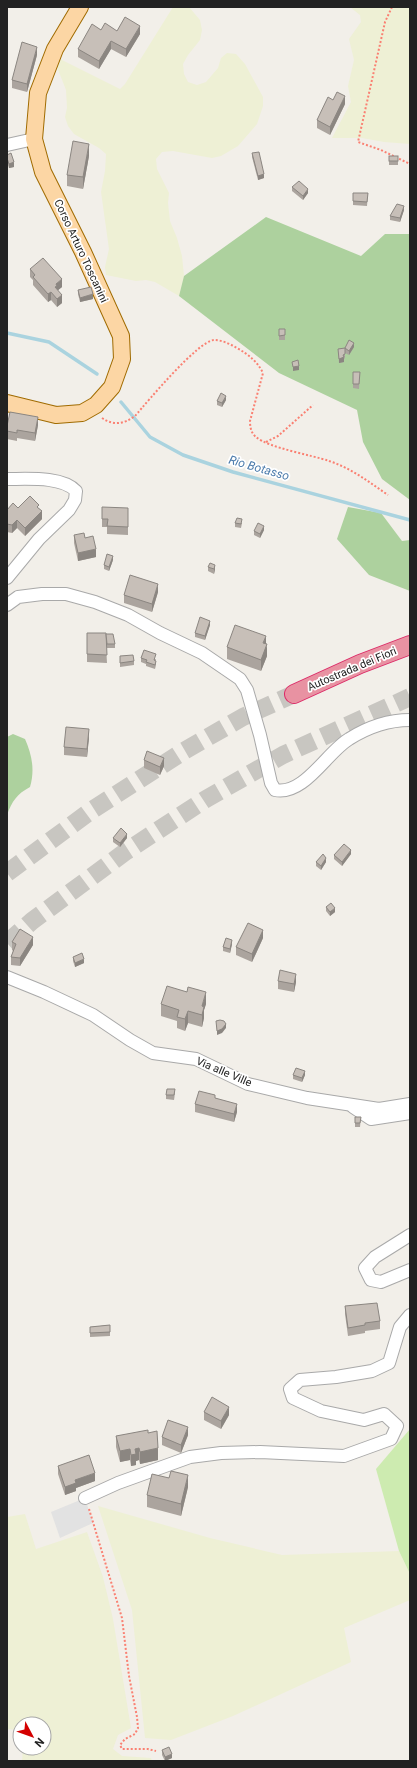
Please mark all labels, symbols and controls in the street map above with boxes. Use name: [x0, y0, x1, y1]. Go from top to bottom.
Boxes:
street label: Corso Arturo Toscanini: [51, 197, 111, 305]
water label: Rio Botasso: [227, 453, 291, 483]
street label: Autostrada dei Fiori: [305, 644, 399, 694]
street label: Via alle Ville: [194, 1054, 254, 1090]
north arrow: [12, 1716, 52, 1756]
text: N: [32, 1735, 47, 1750]

